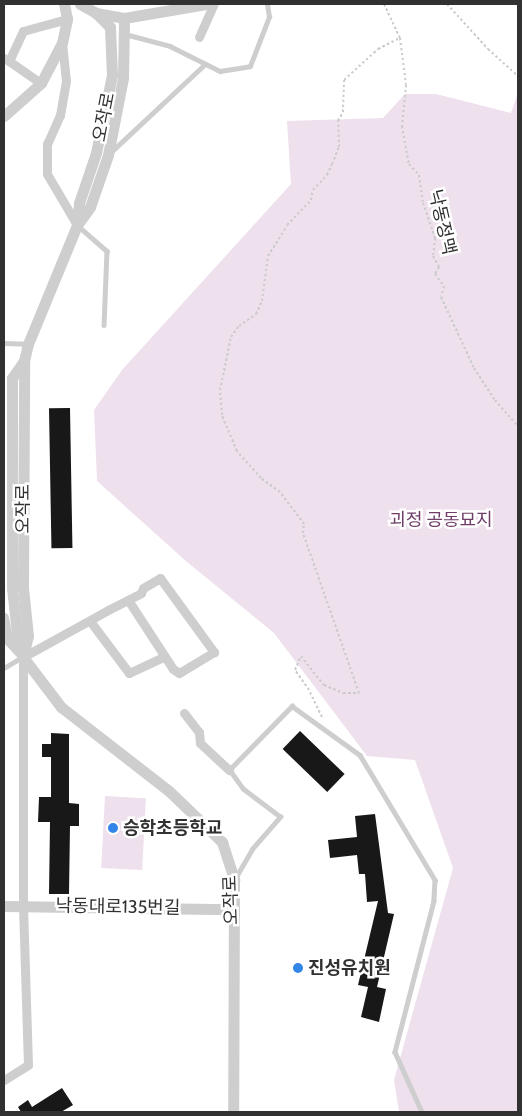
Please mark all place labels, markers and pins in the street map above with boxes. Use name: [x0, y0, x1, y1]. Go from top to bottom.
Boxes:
place label: 승학초등학교: [123, 817, 222, 839]
marker: 승학초등학교: [107, 822, 119, 834]
place label: 진성유치원: [308, 957, 391, 979]
marker: 진성유치원: [292, 962, 304, 974]

